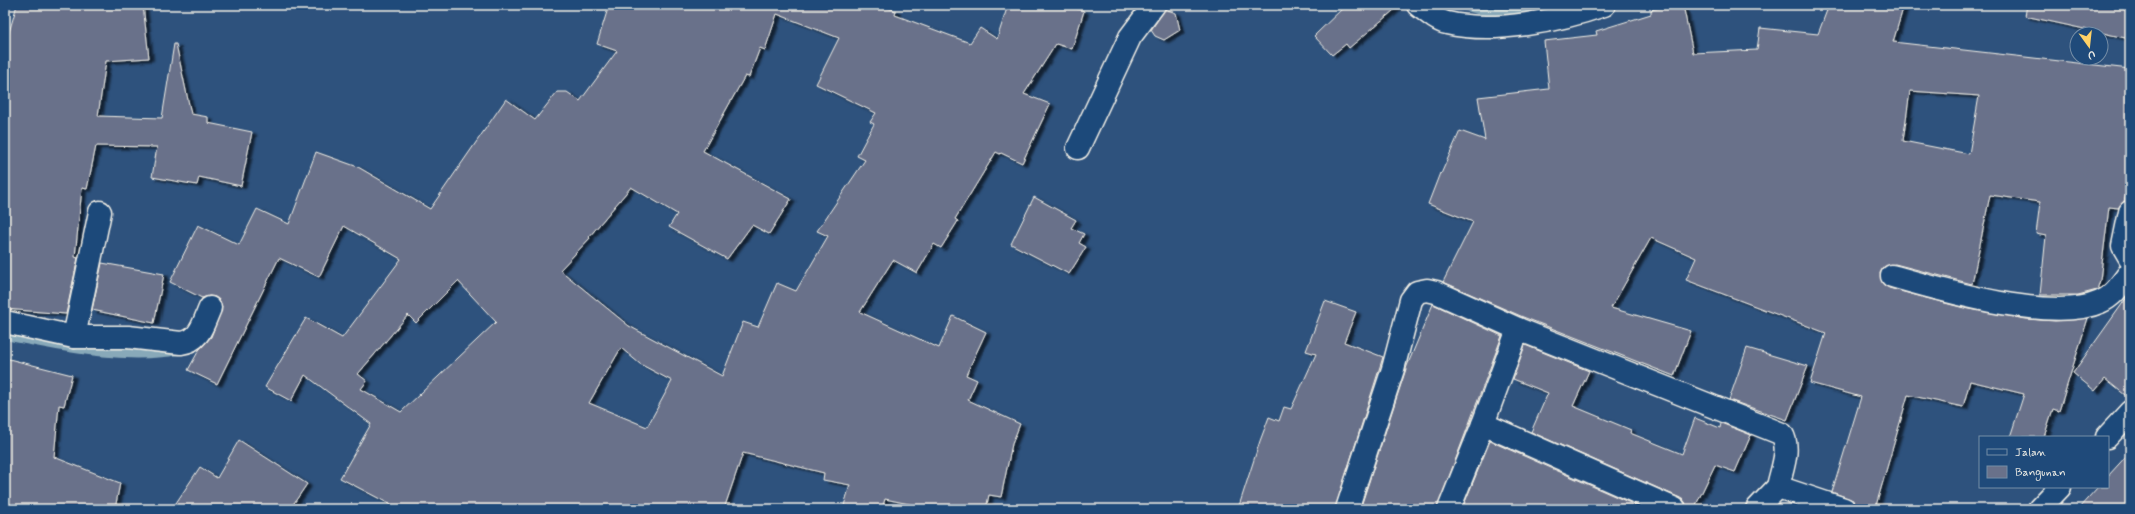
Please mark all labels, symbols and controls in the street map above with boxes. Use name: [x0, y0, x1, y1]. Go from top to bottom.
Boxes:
north arrow: [2069, 26, 2109, 66]
text: U: [2086, 47, 2097, 62]
legend: [1979, 436, 2109, 488]
text: Jalan: [2015, 445, 2047, 461]
text: Bangunan: [2015, 465, 2066, 481]

